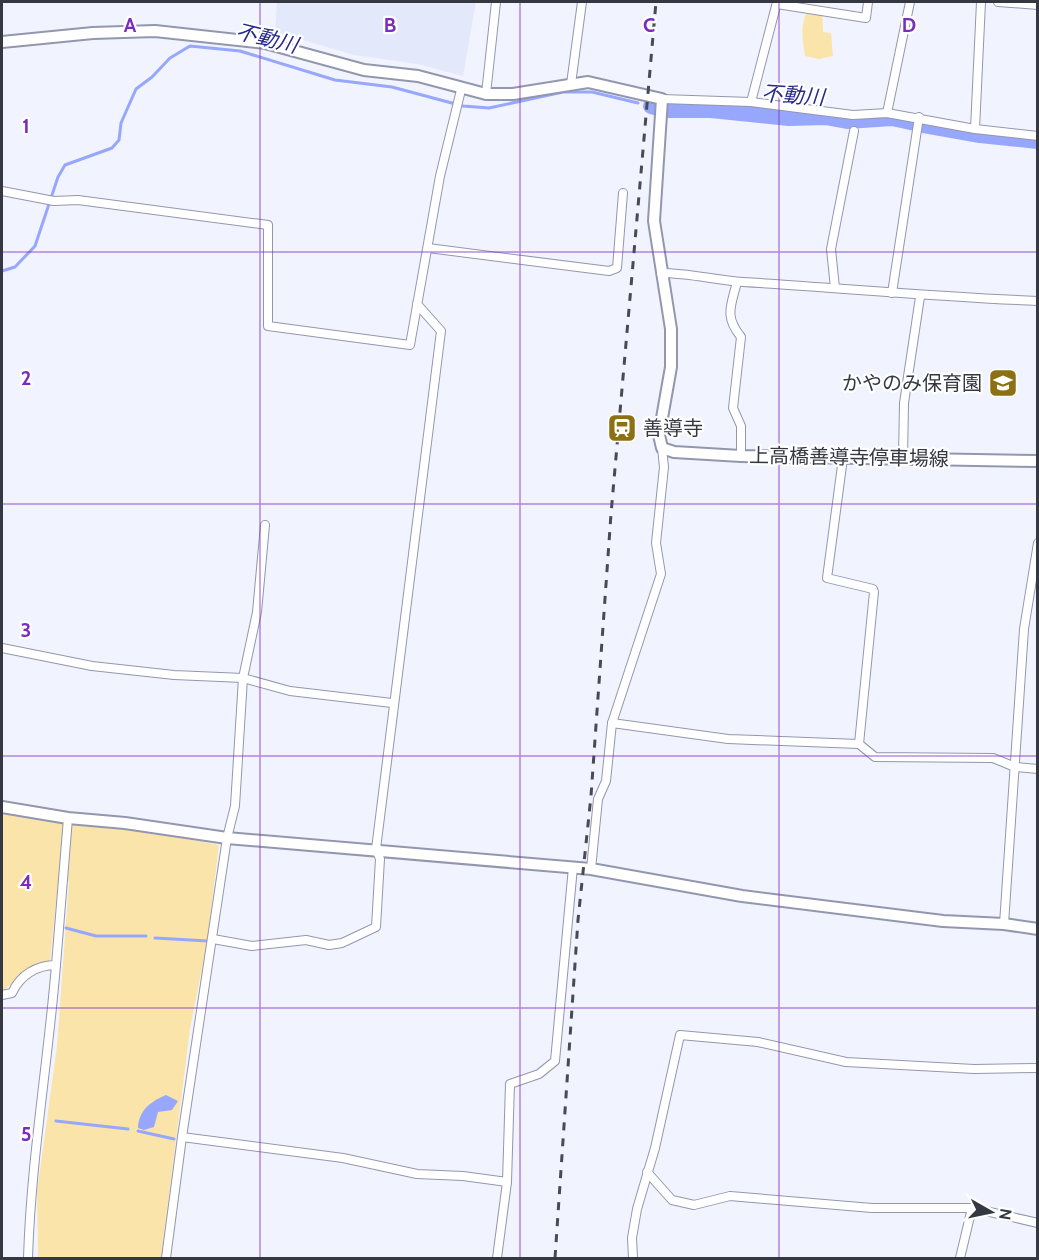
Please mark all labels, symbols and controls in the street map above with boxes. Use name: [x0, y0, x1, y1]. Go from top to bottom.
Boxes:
text: A: [124, 13, 137, 37]
text: B: [384, 13, 396, 37]
text: C: [643, 13, 655, 37]
text: D: [902, 13, 916, 37]
water label: 不動川: [233, 18, 303, 58]
water label: 不動川: [761, 80, 827, 110]
text: 1: [22, 114, 30, 138]
text: 2: [21, 366, 31, 390]
school or university icon: かやのみ保育園: [987, 367, 1019, 399]
place label: かやのみ保育園: [842, 371, 982, 395]
station icon: 善導寺: [606, 412, 638, 444]
place label: 善導寺: [643, 416, 703, 440]
street label: 上高橋善導寺停車場線: [749, 443, 949, 471]
text: 3: [21, 618, 31, 642]
text: 4: [20, 870, 32, 894]
text: 5: [21, 1122, 31, 1146]
north arrow: [961, 1182, 1021, 1242]
text: N: [995, 1207, 1016, 1221]

